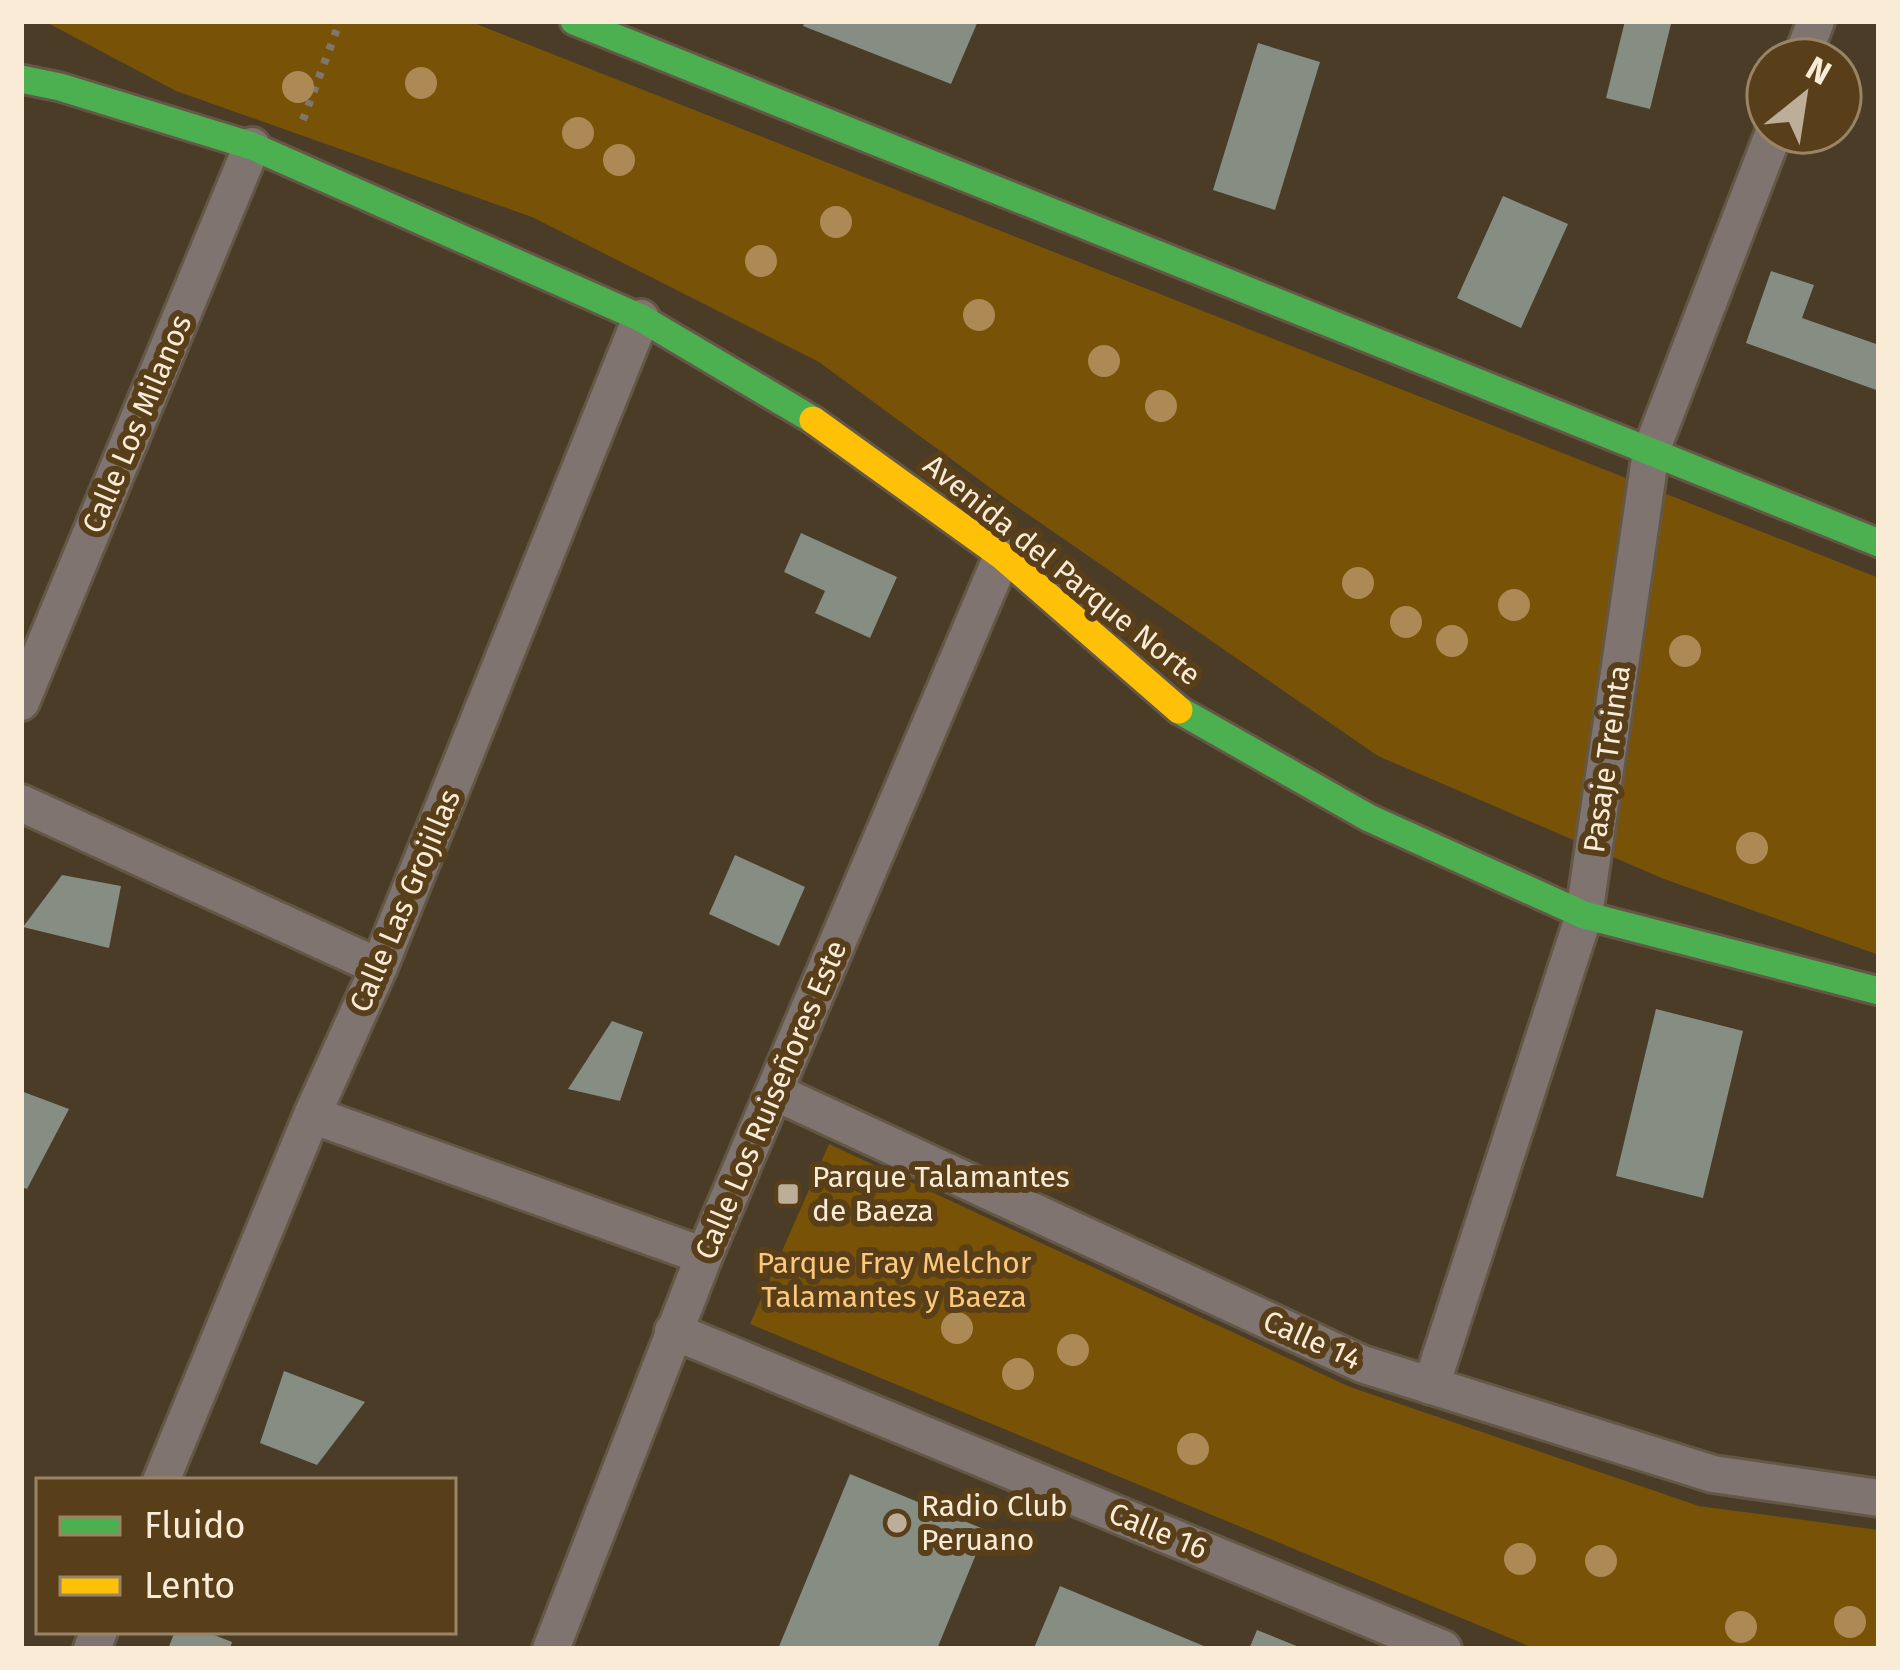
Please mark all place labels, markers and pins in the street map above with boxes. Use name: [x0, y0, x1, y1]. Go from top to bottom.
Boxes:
place label: Parque Talamantes de Baeza: [812, 1159, 1070, 1229]
marker: Parque Talamantes de Baeza: [775, 1181, 801, 1207]
place label: Radio Club Peruano: [921, 1488, 1068, 1558]
marker: Radio Club Peruano: [884, 1510, 910, 1536]

